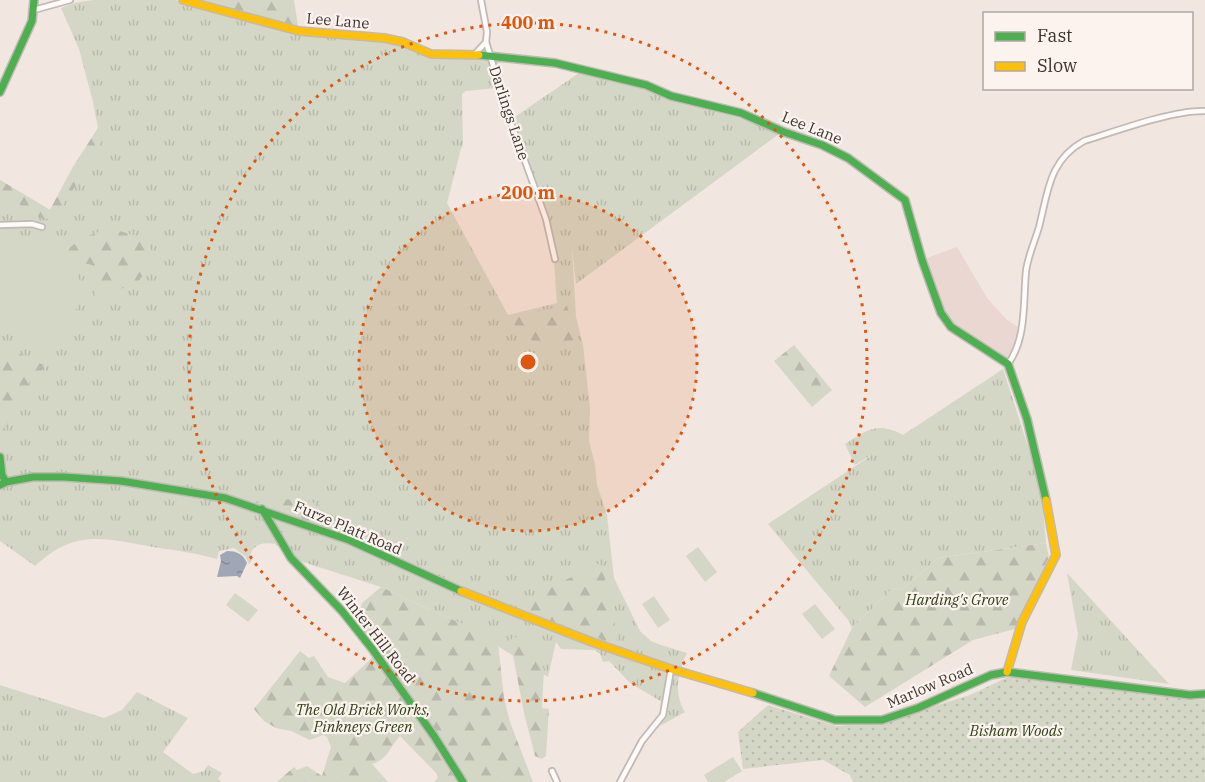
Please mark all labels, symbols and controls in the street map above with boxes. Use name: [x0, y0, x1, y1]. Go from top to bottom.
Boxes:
street label: Lee Lane: [306, 8, 370, 33]
text: 400 m: [501, 11, 556, 34]
legend: [983, 12, 1193, 90]
text: Fast: [1037, 24, 1072, 47]
text: Slow: [1037, 54, 1077, 77]
street label: Darlings Lane: [485, 63, 534, 162]
street label: Lee Lane: [779, 107, 845, 148]
text: 200 m: [501, 181, 556, 204]
centre of rings: [518, 352, 538, 372]
street label: Furze Platt Road: [291, 496, 405, 559]
street label: Winter Hill Road: [333, 583, 420, 687]
park label: Harding's Grove: [905, 590, 1009, 609]
street label: Marlow Road: [884, 659, 976, 712]
park label: The Old Brick Works, Pinkneys Green: [296, 700, 430, 736]
park label: Bisham Woods: [969, 721, 1063, 740]

